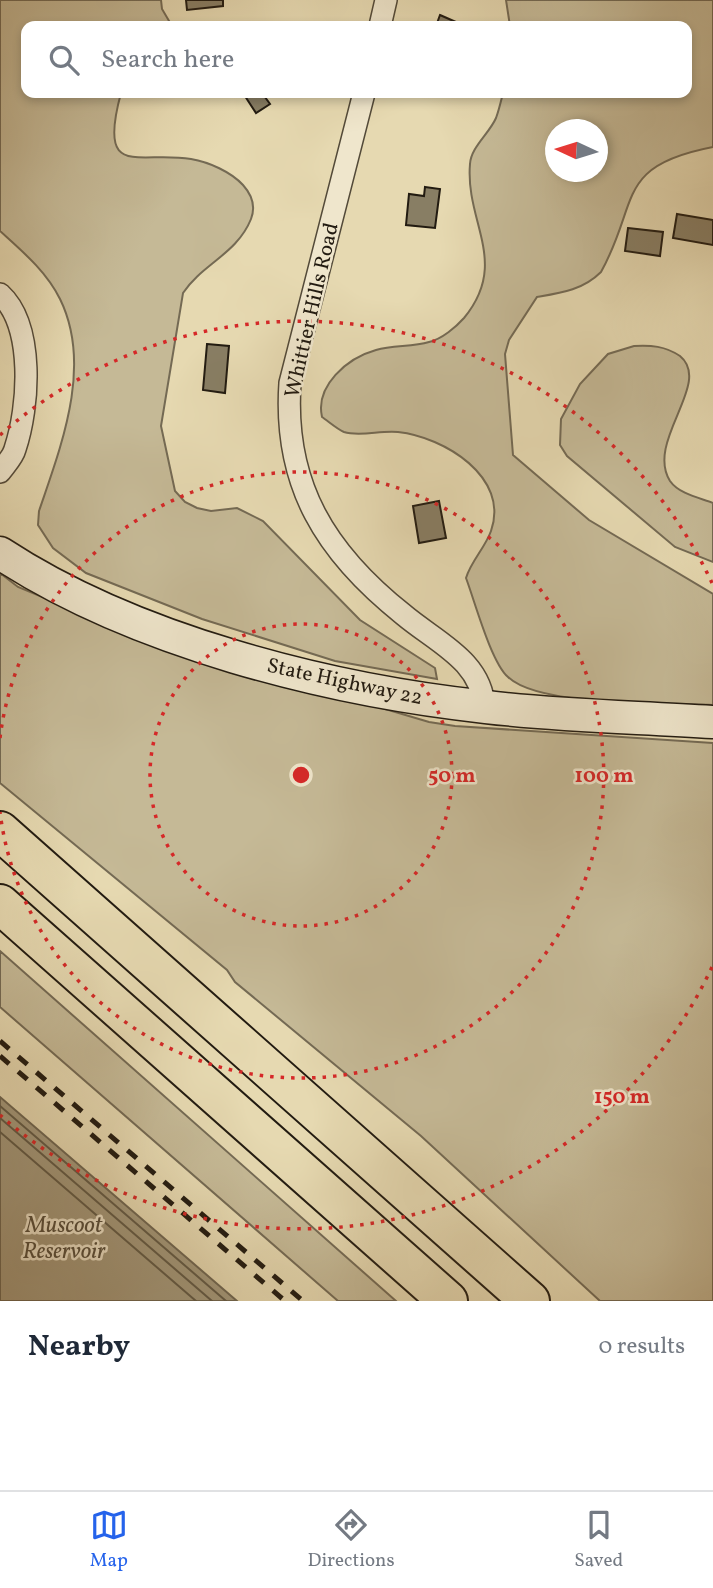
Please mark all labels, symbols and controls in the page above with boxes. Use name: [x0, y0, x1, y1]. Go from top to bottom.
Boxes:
search box: [21, 21, 692, 98]
icon: search: [45, 41, 83, 79]
text: Search here: [101, 42, 234, 78]
north arrow: [545, 119, 608, 182]
street label: Whittier Hills Road: [278, 220, 347, 401]
street label: State Highway 22: [264, 652, 425, 713]
text: 50 m: [428, 762, 476, 791]
text: 100 m: [574, 762, 634, 791]
centre of rings: [289, 763, 313, 787]
text: 150 m: [594, 1083, 650, 1112]
water label: Muscoot Reservoir: [22, 1210, 106, 1268]
text: Nearby: [28, 1326, 130, 1368]
text: 0 results: [598, 1331, 685, 1363]
tab: Map: [90, 1506, 128, 1574]
tab: Directions: [308, 1506, 395, 1574]
tab: Saved: [574, 1506, 623, 1574]

